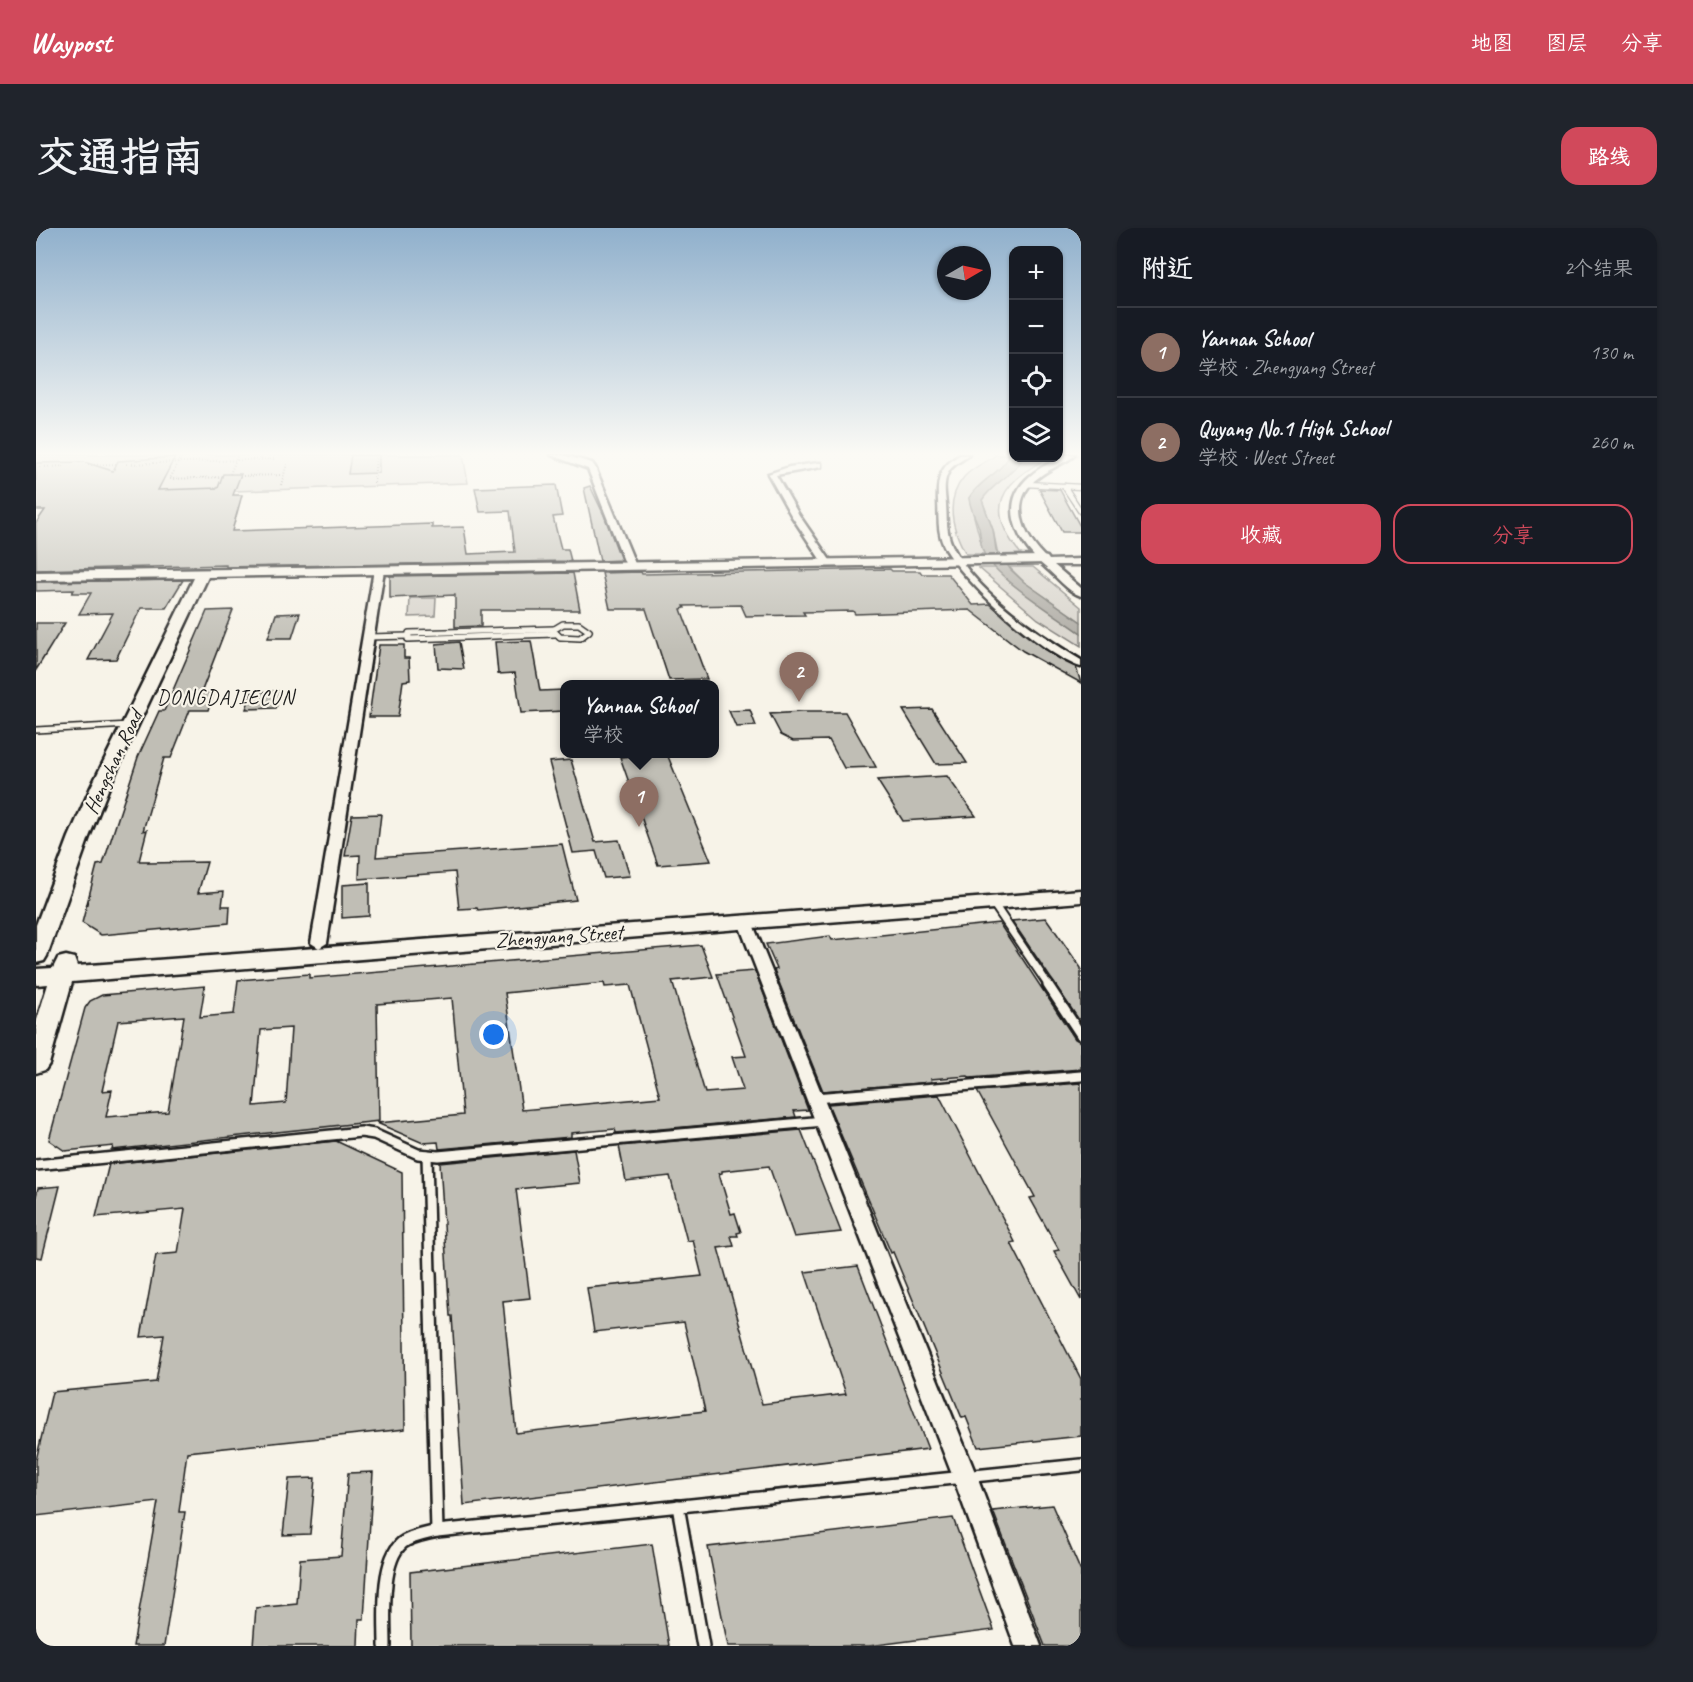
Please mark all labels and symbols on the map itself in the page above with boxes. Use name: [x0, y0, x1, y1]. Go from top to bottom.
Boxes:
north arrow: [937, 246, 991, 300]
pin: 2: [780, 652, 819, 702]
district label: DONGDAJIECUN: [157, 685, 296, 710]
street label: Hengshan Road: [78, 704, 149, 818]
pin: 1: [620, 778, 658, 827]
street label: Zhengyang Street: [494, 918, 627, 953]
your location: [479, 1020, 508, 1049]

